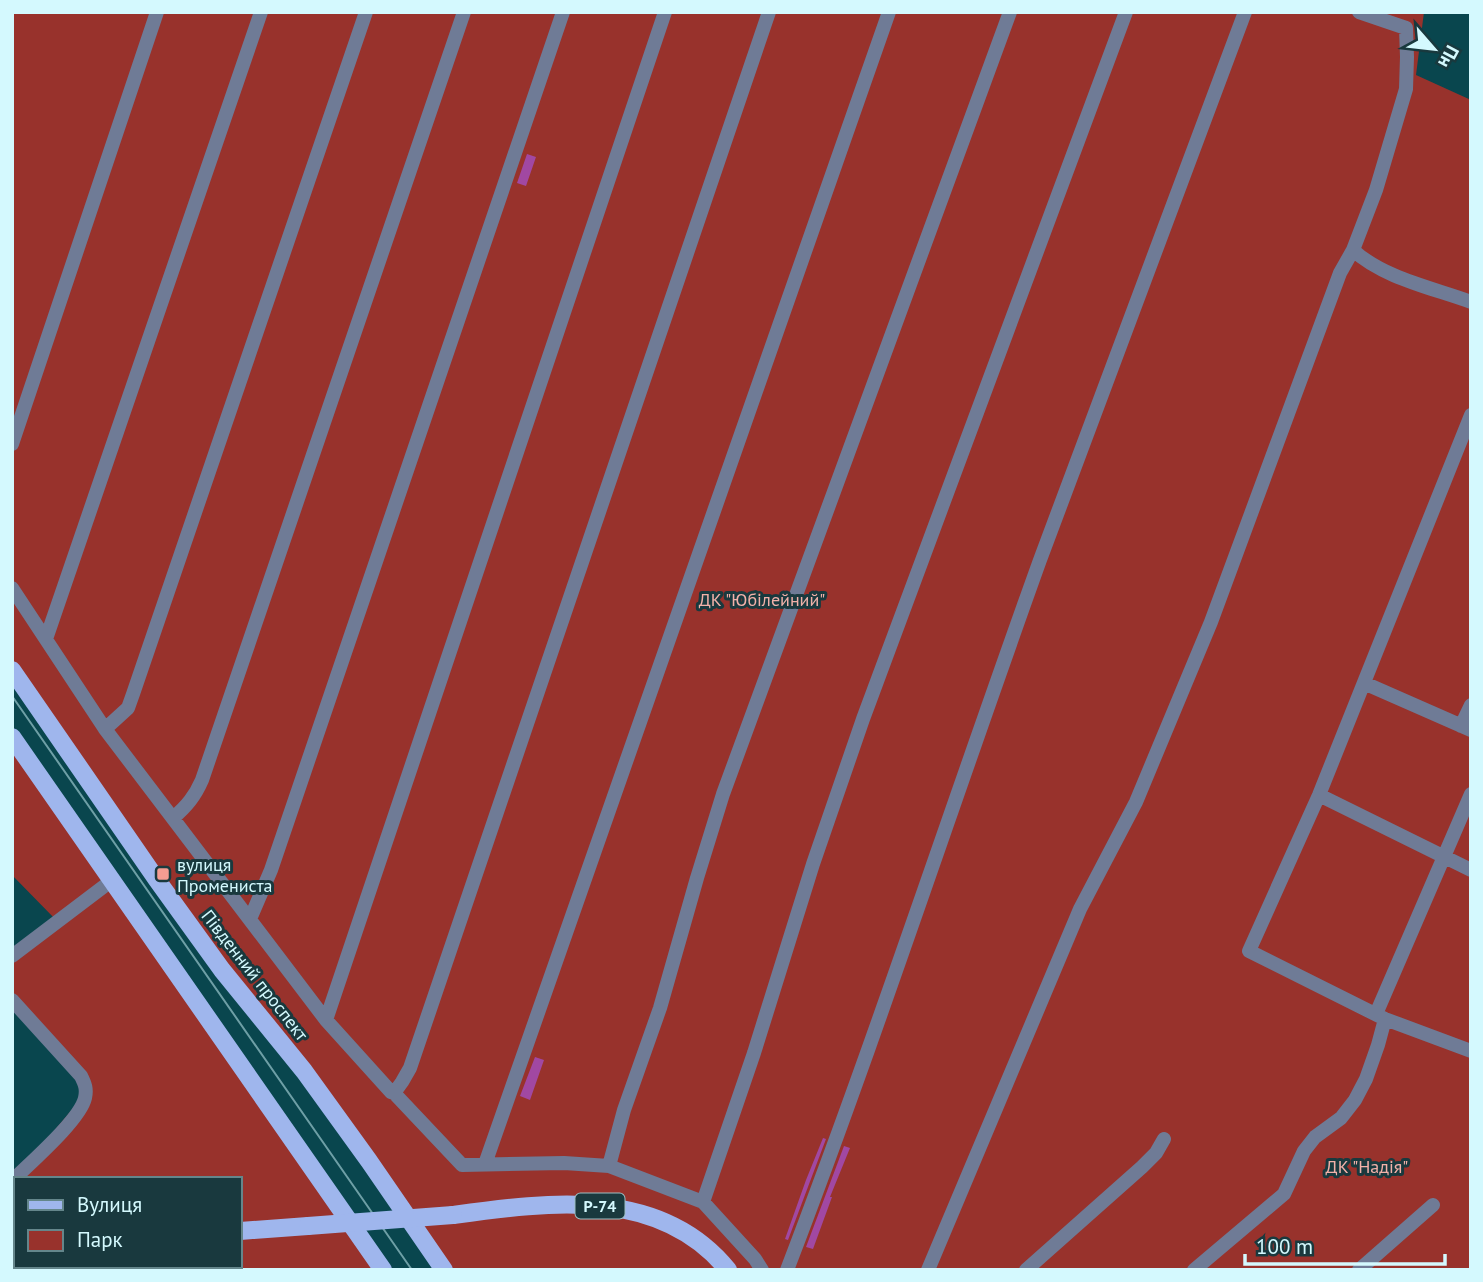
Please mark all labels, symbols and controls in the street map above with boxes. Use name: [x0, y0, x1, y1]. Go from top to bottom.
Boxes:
north arrow: [1399, 14, 1469, 84]
text: Пн: [1433, 41, 1465, 72]
park label: ДК "Юбілейний": [699, 588, 825, 611]
place label: вулиця Промениста: [177, 853, 272, 897]
marker: вулиця Промениста: [155, 866, 171, 882]
street label: Південний проспект: [197, 905, 314, 1046]
park label: ДК "Надія": [1326, 1155, 1408, 1178]
legend: [14, 1177, 242, 1268]
text: Вулиця: [77, 1191, 142, 1218]
road number: Р-74: [576, 1194, 624, 1218]
scale bar: [1245, 1222, 1444, 1266]
text: Парк: [77, 1226, 123, 1253]
text: 100 m: [1256, 1233, 1313, 1260]

